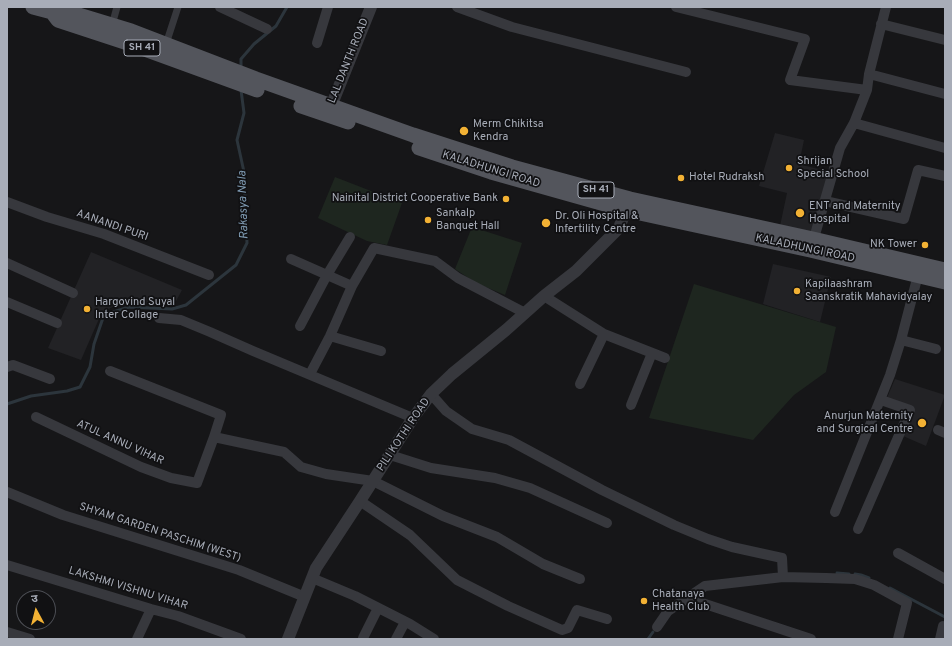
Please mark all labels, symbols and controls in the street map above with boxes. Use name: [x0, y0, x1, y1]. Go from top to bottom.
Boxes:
street label: LAL DANTH ROAD: [326, 17, 372, 105]
road number: SH 41: [124, 40, 160, 56]
place label: Merm Chikitsa Kendra: [473, 118, 544, 144]
marker: Merm Chikitsa Kendra: [458, 125, 470, 137]
street label: KALADHUNGI ROAD: [441, 149, 541, 191]
place label: Shrijan Special School: [797, 155, 869, 181]
marker: Shrijan Special School: [784, 163, 794, 173]
water label: Rakasya Nala: [236, 170, 252, 240]
place label: Hotel Rudraksh: [689, 171, 764, 185]
marker: Hotel Rudraksh: [676, 173, 686, 183]
road number: SH 41: [578, 182, 614, 198]
place label: Nainital District Cooperative Bank: [332, 192, 498, 206]
marker: Nainital District Cooperative Bank: [501, 194, 511, 204]
place label: ENT and Maternity Hospital: [809, 200, 901, 226]
street label: AANANDI PURI: [74, 207, 150, 245]
place label: Sankalp Banquet Hall: [436, 207, 499, 233]
marker: ENT and Maternity Hospital: [794, 207, 806, 219]
place label: Dr. Oli Hospital & Infertility Centre: [555, 210, 639, 236]
marker: Sankalp Banquet Hall: [423, 215, 433, 225]
marker: Dr. Oli Hospital & Infertility Centre: [540, 217, 552, 229]
street label: KALADHUNGI ROAD: [754, 232, 856, 266]
place label: NK Tower: [870, 238, 917, 252]
marker: NK Tower: [920, 240, 930, 250]
place label: Kapilaashram Saanskratik Mahavidyalay: [805, 278, 932, 304]
marker: Kapilaashram Saanskratik Mahavidyalay: [792, 286, 802, 296]
place label: Hargovind Suyal Inter Collage: [95, 296, 175, 322]
marker: Hargovind Suyal Inter Collage: [82, 304, 92, 314]
street label: PILI KOTHI ROAD: [375, 396, 433, 474]
place label: Anurjun Maternity and Surgical Centre: [817, 410, 913, 436]
marker: Anurjun Maternity and Surgical Centre: [916, 417, 928, 429]
street label: ATUL ANNU VIHAR: [74, 418, 166, 468]
street label: SHYAM GARDEN PASCHIM (WEST): [77, 501, 243, 565]
street label: LAKSHMI VISHNU VIHAR: [67, 565, 189, 613]
place label: Chatanaya Health Club: [652, 588, 709, 614]
north arrow: [16, 590, 56, 630]
text: उ: [31, 592, 39, 606]
marker: Chatanaya Health Club: [639, 596, 649, 606]

